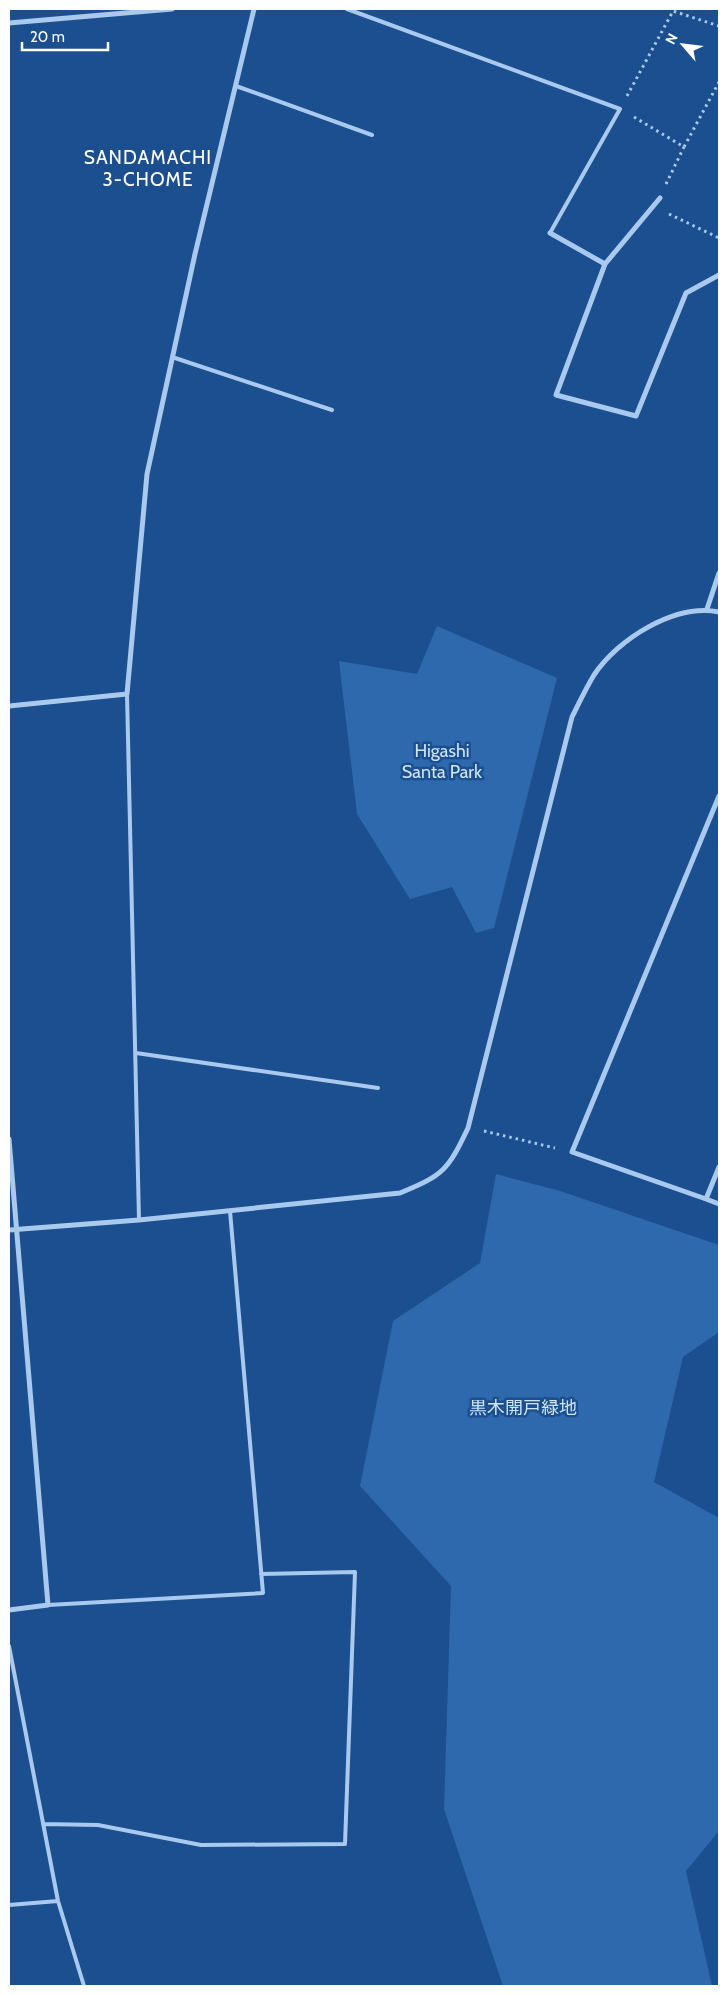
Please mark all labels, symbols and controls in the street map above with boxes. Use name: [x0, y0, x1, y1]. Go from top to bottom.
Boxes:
scale bar: [22, 20, 109, 52]
north arrow: [658, 20, 708, 70]
text: 20 m: [30, 28, 65, 46]
text: N: [661, 30, 682, 47]
district label: SANDAMACHI 3-CHOME: [84, 146, 212, 191]
park label: Higashi Santa Park: [402, 740, 483, 783]
park label: 黒木開戸緑地: [469, 1397, 577, 1419]

